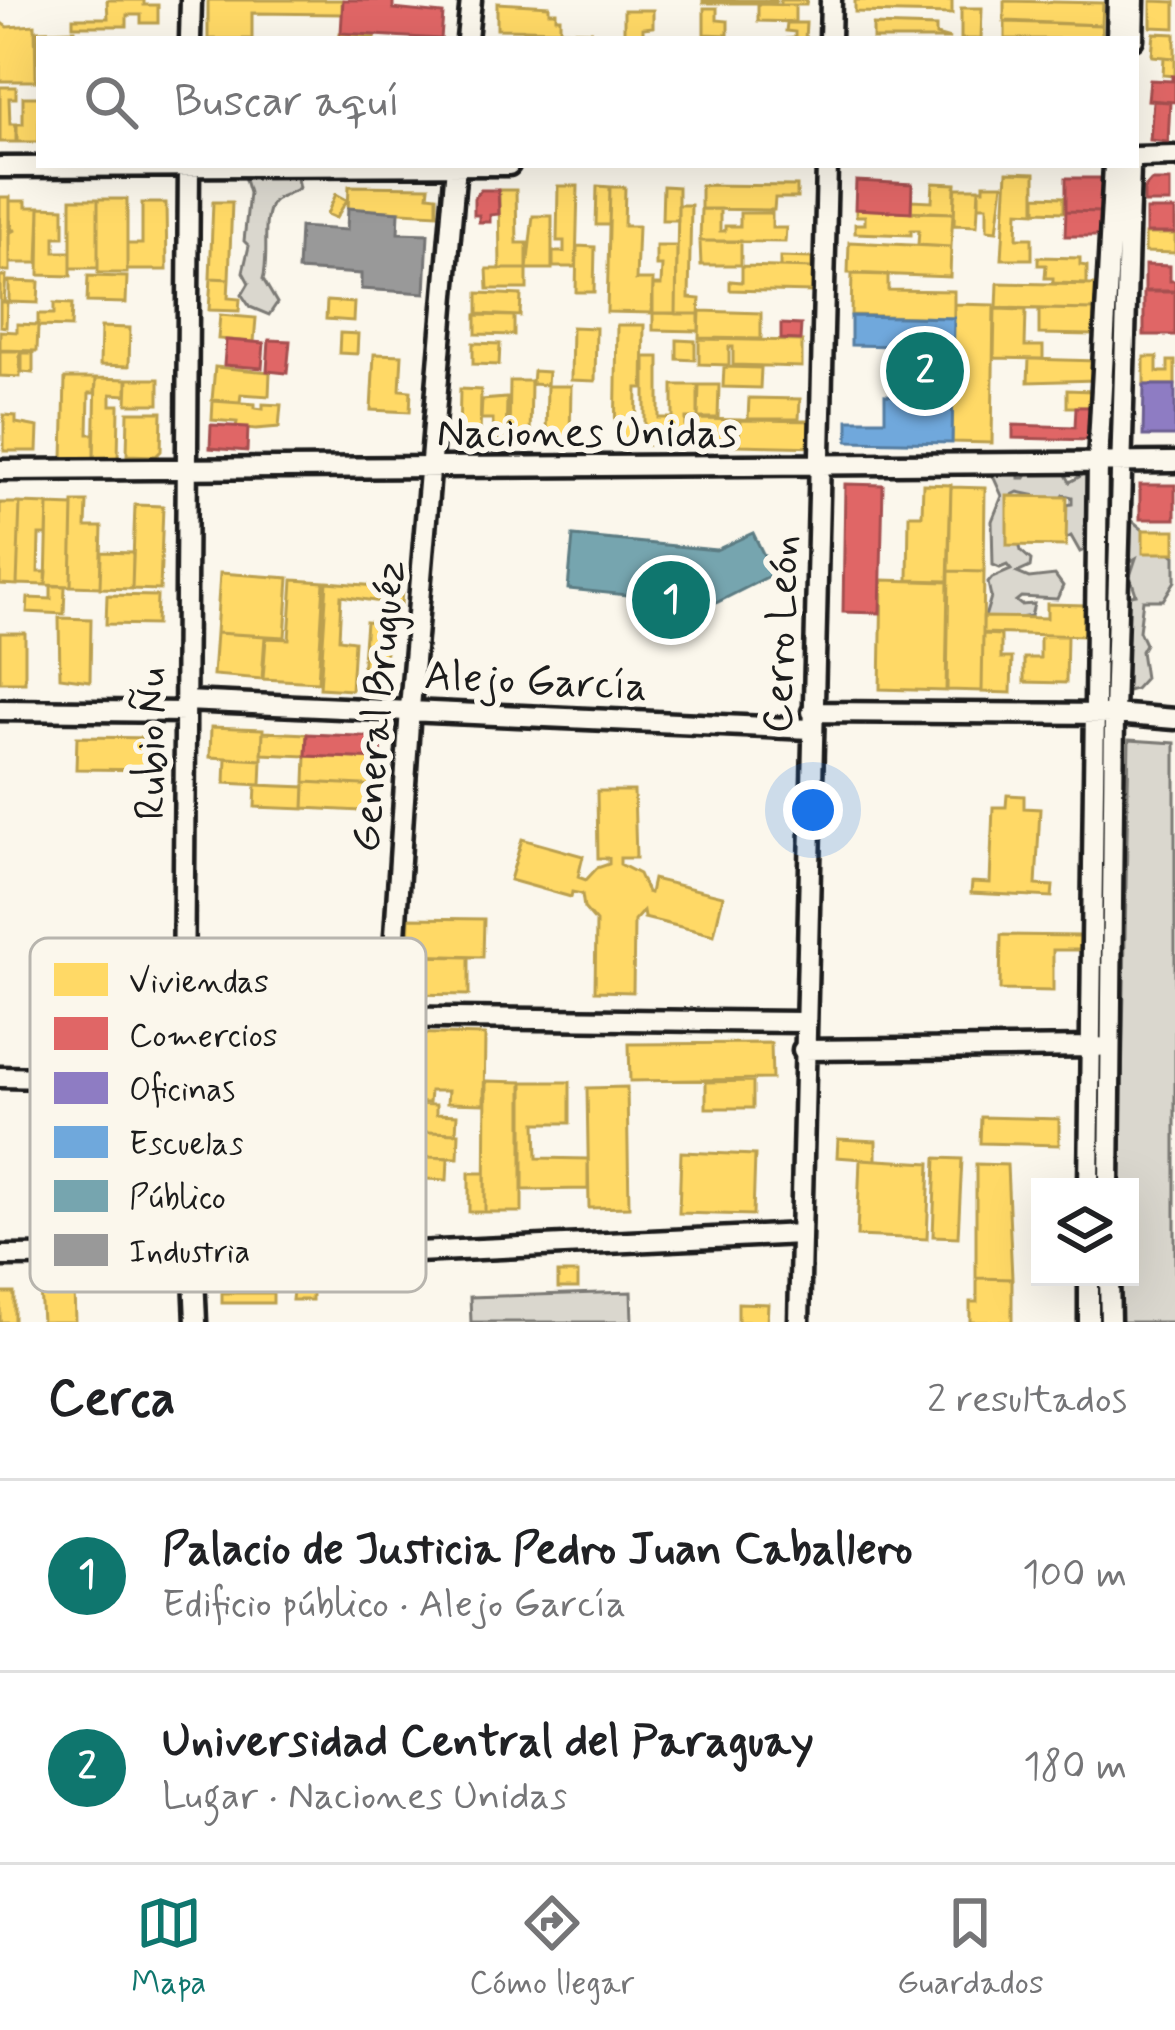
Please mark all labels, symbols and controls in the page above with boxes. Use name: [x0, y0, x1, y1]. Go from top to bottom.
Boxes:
search box: [36, 36, 1139, 168]
icon: search: [78, 69, 144, 135]
text: Buscar aquí: [174, 73, 400, 132]
pin: 2: [886, 326, 964, 416]
street label: Naciones Unidas: [437, 407, 737, 462]
street label: Cerro León: [752, 534, 813, 734]
pin: 1: [632, 555, 710, 645]
street label: General Bruguéz: [339, 558, 420, 855]
street label: Alejo García: [423, 649, 649, 716]
street label: Rubio Ñu: [125, 668, 180, 820]
your location: [783, 780, 843, 840]
legend: [30, 938, 426, 1292]
text: Viviendas: [129, 961, 269, 1005]
text: Comercios: [129, 1015, 278, 1059]
text: Oficinas: [129, 1069, 235, 1113]
text: Escuelas: [129, 1123, 243, 1167]
text: Público: [129, 1177, 226, 1221]
map controls: [1031, 1178, 1139, 1286]
button: layers: [1031, 1178, 1139, 1286]
text: Industria: [129, 1231, 250, 1275]
text: Cerca: [48, 1367, 176, 1433]
text: 2 resultados: [927, 1375, 1127, 1426]
text: Palacio de Justicia Pedro Juan Caballero: [162, 1521, 913, 1580]
text: 1: [78, 1550, 96, 1601]
text: 100 m: [1022, 1550, 1127, 1601]
text: Edificio público · Alejo García: [162, 1580, 626, 1631]
text: Universidad Central del Paraguay: [162, 1713, 814, 1772]
text: 2: [77, 1742, 97, 1793]
text: 180 m: [1023, 1742, 1127, 1793]
text: Lugar · Naciones Unidas: [162, 1772, 567, 1823]
tab: Mapa: [131, 1890, 207, 2006]
tab: Cómo llegar: [469, 1890, 634, 2006]
tab: Guardados: [897, 1890, 1044, 2006]

